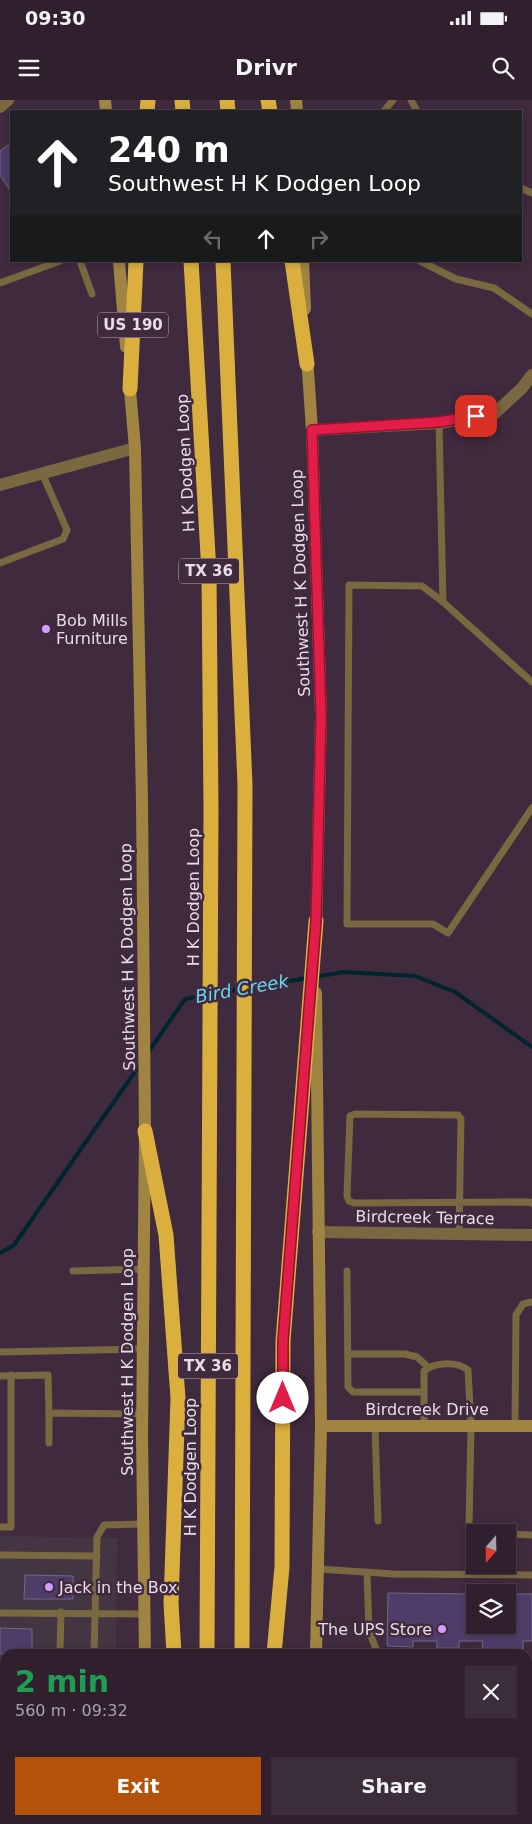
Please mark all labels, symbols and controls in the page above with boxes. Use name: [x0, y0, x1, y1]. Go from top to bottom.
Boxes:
text: 09:30: [25, 7, 85, 29]
icon: menu: [15, 54, 43, 82]
icon: search: [489, 54, 517, 82]
text: Drivr: [235, 55, 297, 80]
icon: ahead: [25, 130, 90, 195]
text: 240 m: [108, 130, 230, 170]
text: Southwest H K Dodgen Loop: [108, 171, 421, 196]
icon: left: [199, 225, 227, 253]
icon: ahead: [252, 225, 280, 253]
icon: right: [305, 225, 333, 253]
road number: US 190: [98, 312, 168, 338]
street label: H K Dodgen Loop: [172, 393, 199, 533]
pin: [455, 395, 497, 437]
icon: arrive: [462, 402, 490, 430]
street label: Southwest H K Dodgen Loop: [287, 469, 314, 697]
road number: TX 36: [179, 558, 239, 584]
place label: Bob Mills Furniture: [56, 611, 128, 648]
marker: Bob Mills Furniture: [40, 623, 52, 635]
street label: H K Dodgen Loop: [184, 828, 203, 966]
street label: Southwest H K Dodgen Loop: [116, 843, 139, 1071]
water label: Bird Creek: [194, 970, 292, 1007]
street label: Birdcreek Terrace: [355, 1207, 495, 1228]
street label: Southwest H K Dodgen Loop: [118, 1248, 137, 1476]
road number: TX 36: [178, 1354, 238, 1378]
position arrow: [256, 1371, 308, 1423]
street label: H K Dodgen Loop: [181, 1398, 200, 1536]
street label: Birdcreek Drive: [365, 1400, 489, 1419]
north arrow: [466, 1524, 516, 1574]
map controls: [466, 1524, 516, 1634]
place label: Jack in the Box: [58, 1578, 177, 1597]
marker: Jack in the Box: [43, 1581, 55, 1593]
button: layers: [466, 1584, 516, 1634]
place label: The UPS Store: [317, 1620, 432, 1639]
marker: The UPS Store: [436, 1623, 448, 1635]
text: 2 min: [15, 1664, 109, 1699]
button: close: [465, 1666, 517, 1718]
text: 560 m · 09:32: [15, 1701, 128, 1720]
button: Exit: [15, 1757, 261, 1815]
button: Share: [271, 1757, 517, 1815]

